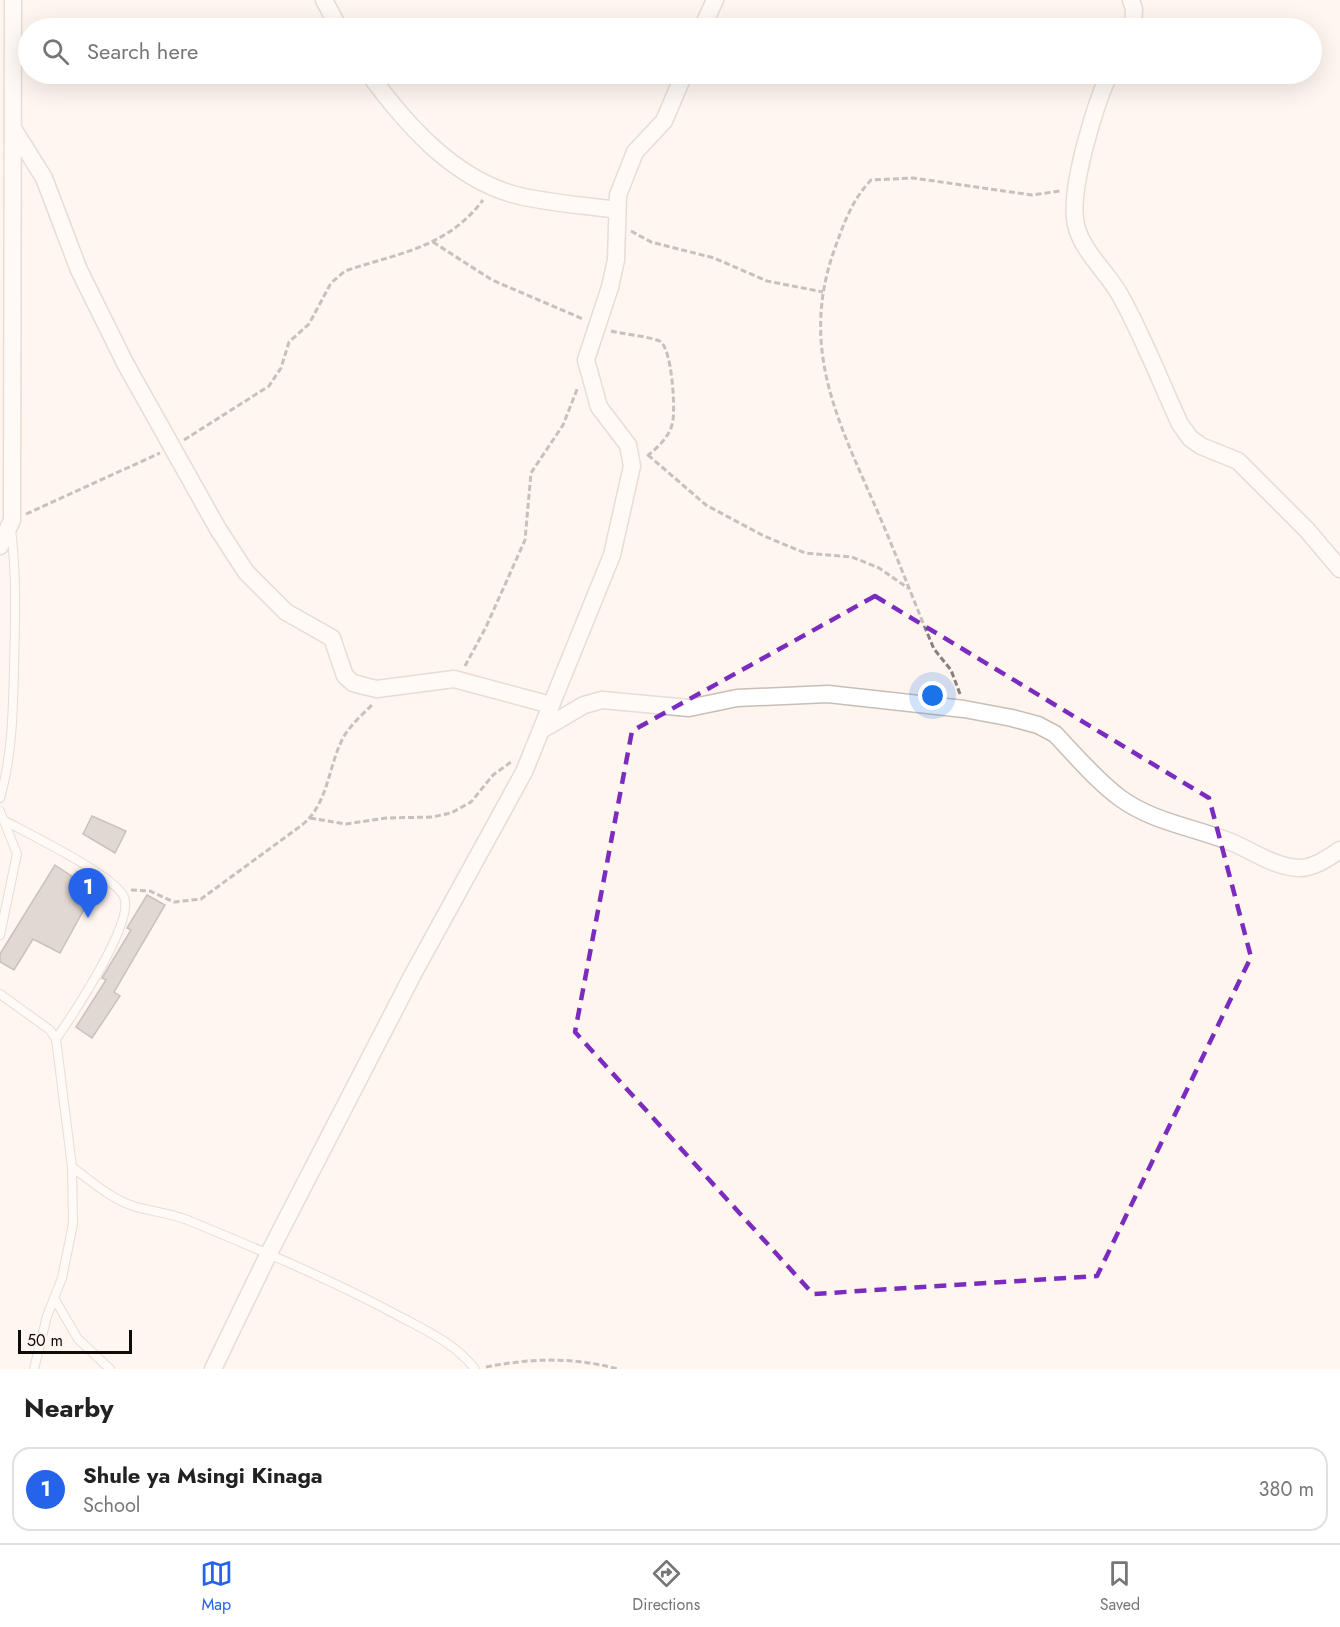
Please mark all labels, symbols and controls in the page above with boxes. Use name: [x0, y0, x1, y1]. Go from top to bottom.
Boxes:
search box: [18, 18, 1322, 84]
icon: search: [39, 35, 72, 68]
text: Search here: [87, 35, 198, 67]
your location: [918, 681, 947, 710]
pin: 1: [68, 868, 107, 918]
scale bar: [18, 1327, 132, 1354]
text: 50 m: [27, 1329, 63, 1352]
text: Nearby: [24, 1389, 113, 1427]
text: Shule ya Msingi Kinaga: [83, 1459, 323, 1491]
text: 1: [40, 1475, 51, 1504]
text: 380 m: [1259, 1475, 1314, 1504]
text: School: [83, 1491, 140, 1520]
tab: Map: [200, 1557, 233, 1616]
tab: Directions: [632, 1557, 700, 1616]
tab: Saved: [1100, 1557, 1140, 1616]

